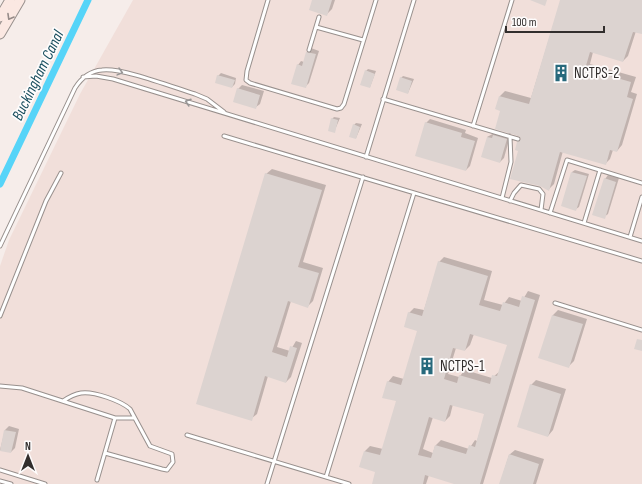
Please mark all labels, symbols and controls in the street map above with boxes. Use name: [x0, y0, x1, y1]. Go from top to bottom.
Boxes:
scale bar: [506, 8, 604, 34]
one-way arrow: [7, 13, 14, 20]
text: 100 m: [512, 15, 537, 30]
water label: Buckingham Canal: [8, 27, 69, 124]
building icon: NCTPS-2: [551, 63, 571, 83]
place label: NCTPS-2: [574, 64, 620, 83]
one-way arrow: [116, 67, 123, 76]
one-way arrow: [185, 98, 192, 107]
building icon: NCTPS-1: [417, 356, 437, 376]
place label: NCTPS-1: [440, 357, 485, 376]
north arrow: [8, 436, 48, 476]
text: N: [25, 440, 31, 453]

